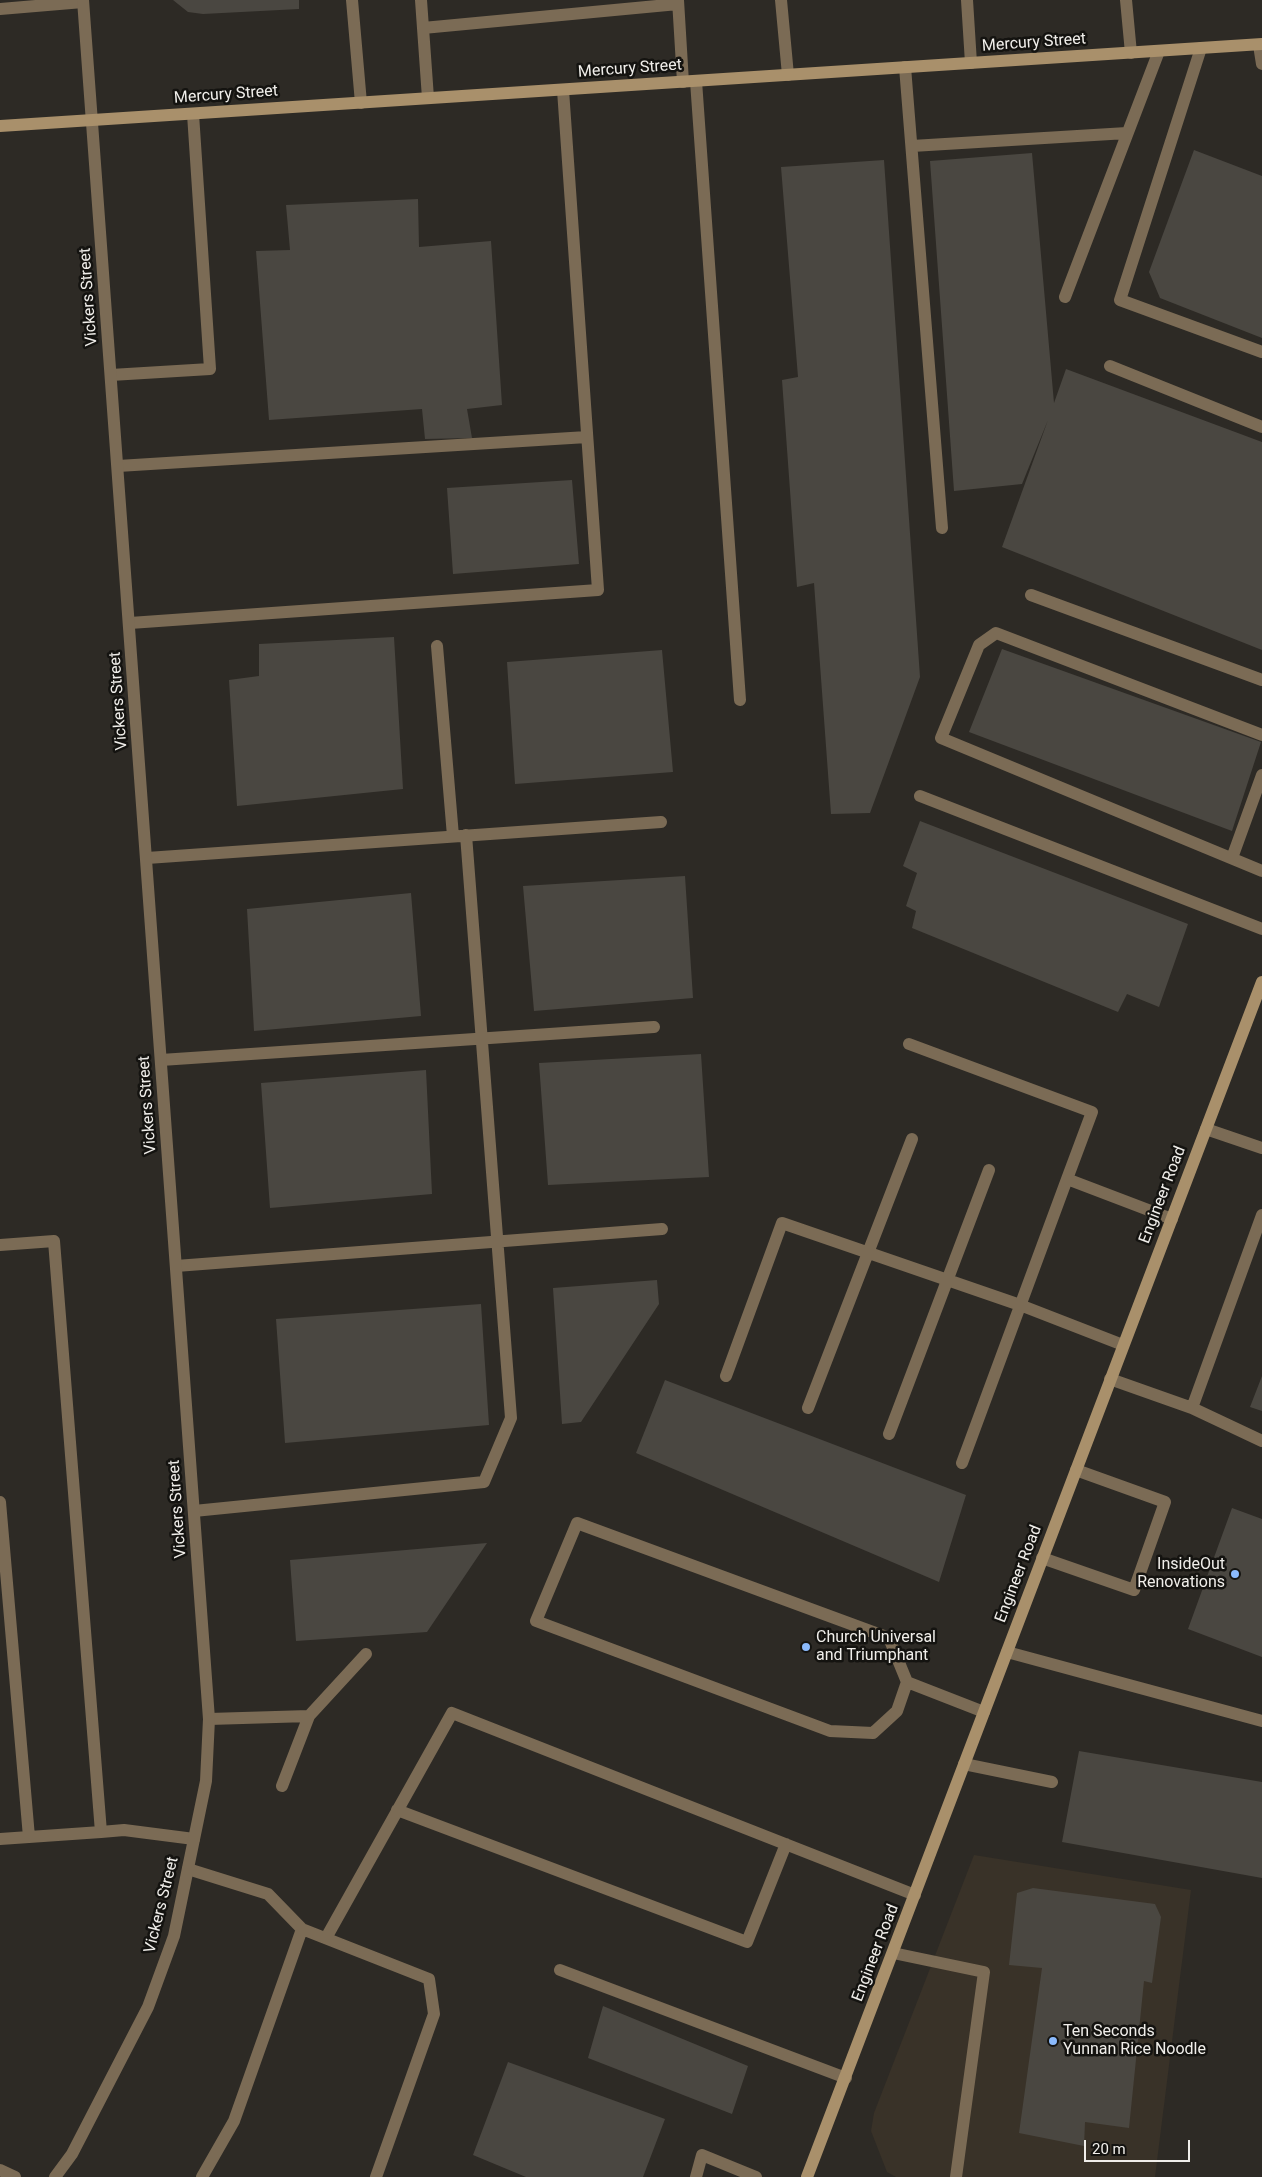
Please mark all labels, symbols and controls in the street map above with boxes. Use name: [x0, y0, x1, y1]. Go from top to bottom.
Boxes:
street label: Mercury Street: [981, 30, 1087, 56]
street label: Mercury Street: [577, 56, 683, 82]
street label: Mercury Street: [173, 82, 279, 108]
street label: Vickers Street: [76, 247, 102, 347]
street label: Vickers Street: [106, 651, 132, 751]
street label: Vickers Street: [135, 1055, 161, 1155]
street label: Engineer Road: [1136, 1144, 1190, 1246]
street label: Vickers Street: [165, 1459, 191, 1559]
street label: Engineer Road: [992, 1523, 1046, 1625]
place label: InsideOut Renovations: [1137, 1555, 1225, 1593]
marker: InsideOut Renovations: [1229, 1568, 1241, 1580]
place label: Church Universal and Triumphant: [816, 1628, 936, 1666]
marker: Church Universal and Triumphant: [800, 1641, 812, 1653]
street label: Vickers Street: [141, 1855, 183, 1955]
street label: Engineer Road: [849, 1902, 903, 2004]
place label: Ten Seconds Yunnan Rice Noodle: [1063, 2022, 1206, 2060]
marker: Ten Seconds Yunnan Rice Noodle: [1047, 2035, 1059, 2047]
scale bar: [1087, 2130, 1193, 2162]
text: 20 m: [1092, 2140, 1126, 2158]

